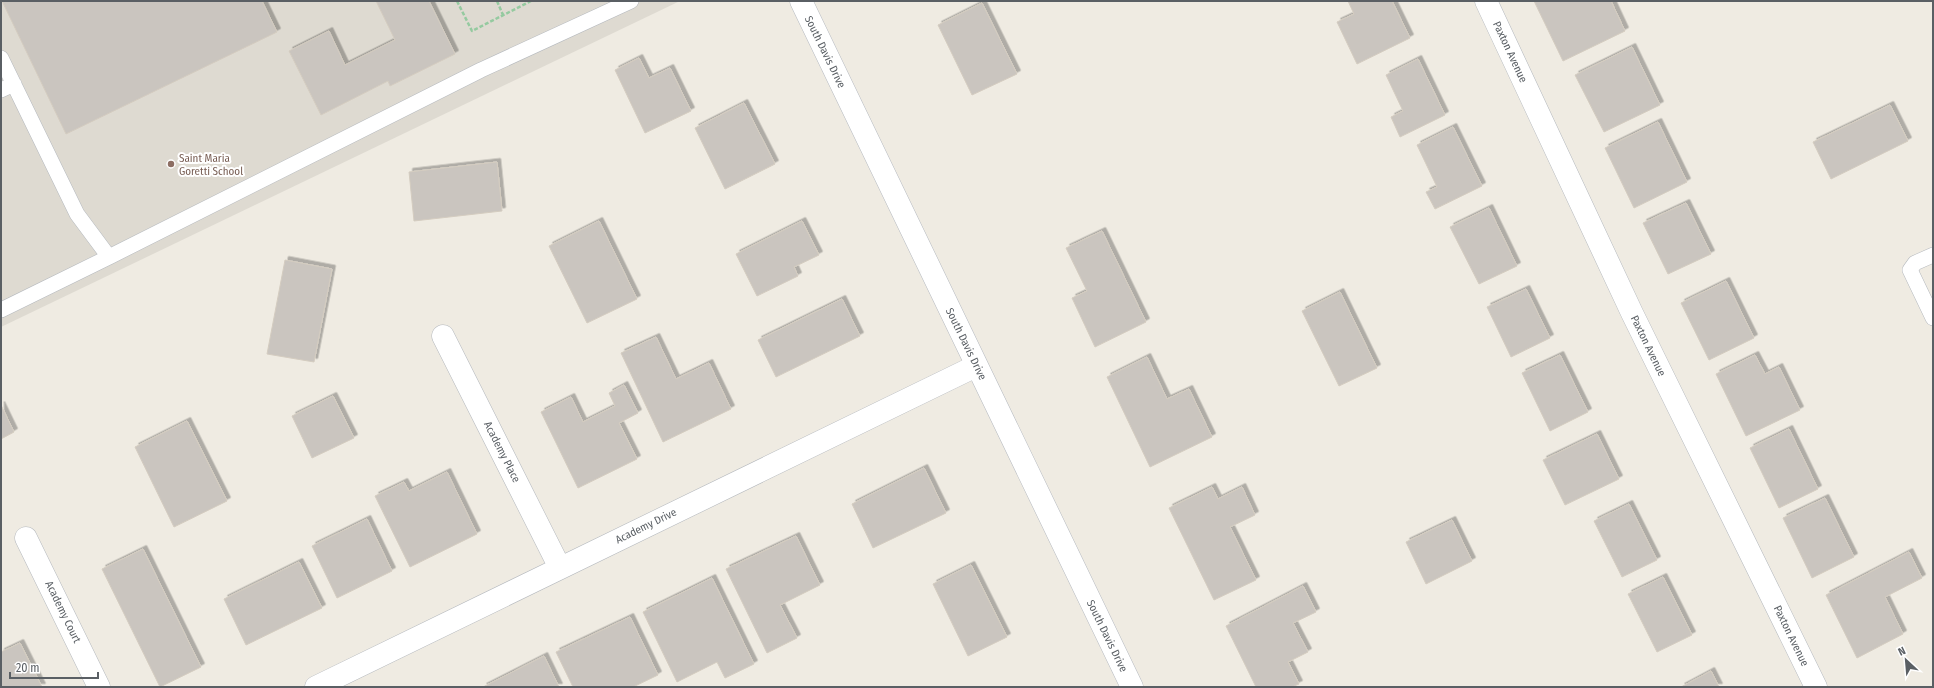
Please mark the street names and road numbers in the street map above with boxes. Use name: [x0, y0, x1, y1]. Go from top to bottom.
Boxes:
street label: South Davis Drive: [802, 14, 848, 90]
street label: Paxton Avenue: [1490, 19, 1530, 85]
street label: South Davis Drive: [943, 306, 989, 382]
street label: Paxton Avenue: [1628, 313, 1668, 379]
street label: Academy Place: [481, 419, 523, 485]
street label: Academy Drive: [613, 506, 679, 546]
street label: Academy Court: [42, 579, 84, 645]
street label: South Davis Drive: [1084, 598, 1130, 674]
street label: Paxton Avenue: [1771, 603, 1811, 669]

